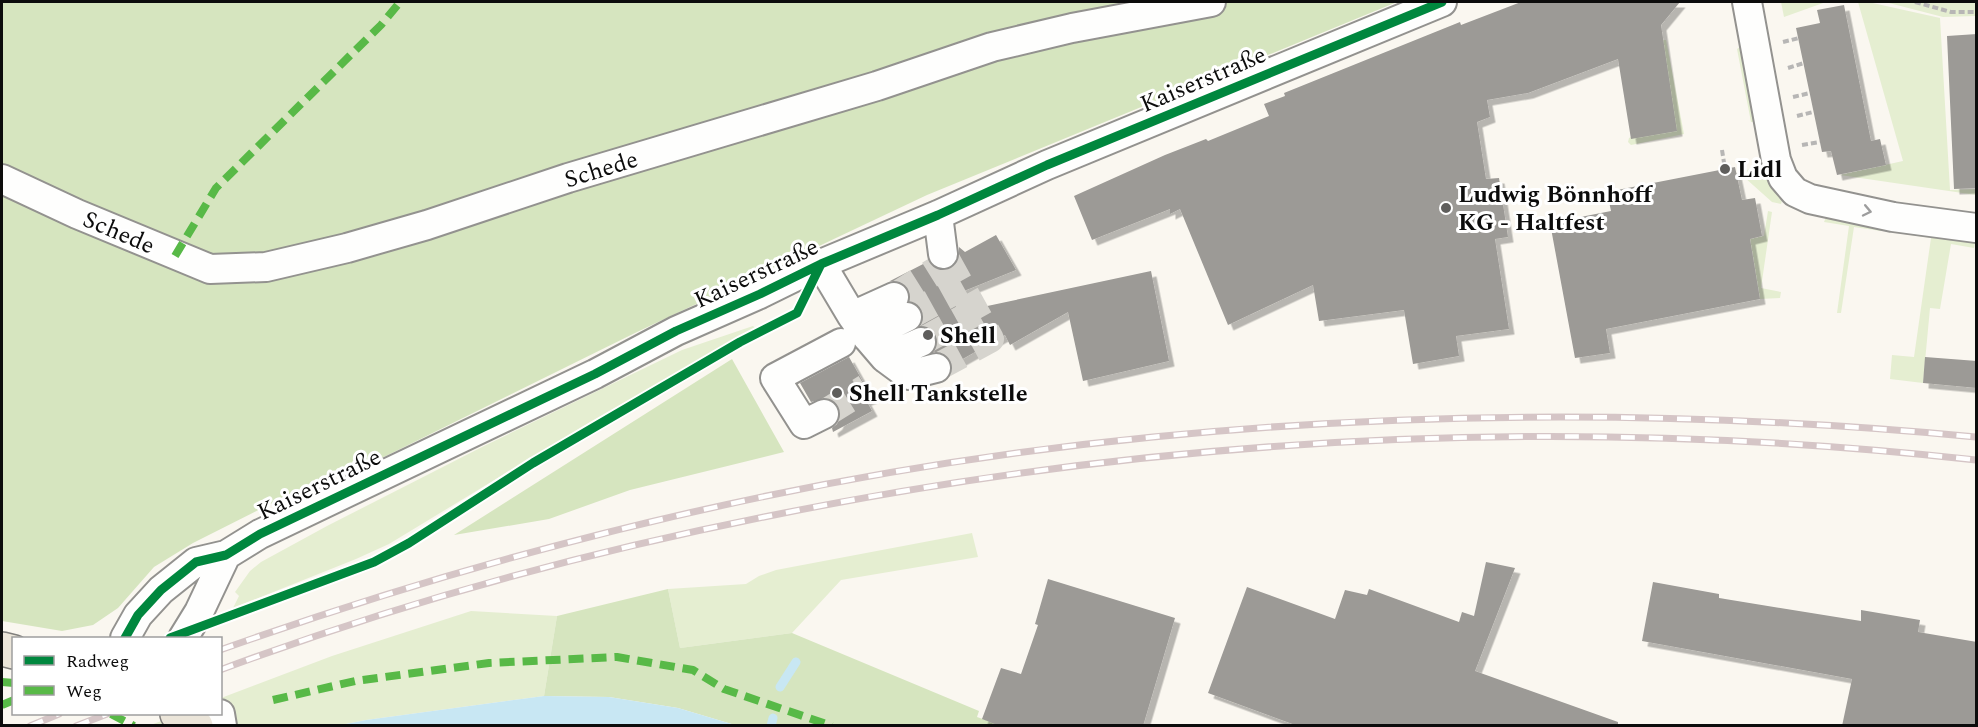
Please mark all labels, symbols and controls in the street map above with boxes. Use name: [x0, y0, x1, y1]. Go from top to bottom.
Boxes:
street label: Kaiserstraße: [1135, 37, 1272, 123]
street label: Schede: [560, 142, 643, 198]
place label: Lidl: [1737, 152, 1783, 188]
marker: Lidl: [1718, 162, 1732, 176]
place label: Ludwig Bönnhoff KG - Haltfest: [1458, 177, 1653, 241]
marker: Ludwig Bönnhoff KG - Haltfest: [1439, 201, 1453, 215]
street label: Schede: [77, 202, 160, 264]
one-way arrow: [1862, 204, 1872, 217]
street label: Kaiserstraße: [688, 229, 825, 319]
place label: Shell: [940, 318, 996, 354]
marker: Shell: [921, 328, 935, 342]
place label: Shell Tankstelle: [849, 376, 1028, 412]
marker: Shell Tankstelle: [830, 386, 844, 400]
street label: Kaiserstraße: [251, 439, 388, 530]
legend: [12, 637, 222, 715]
text: Radweg: [66, 648, 129, 675]
text: Weg: [66, 678, 102, 705]

